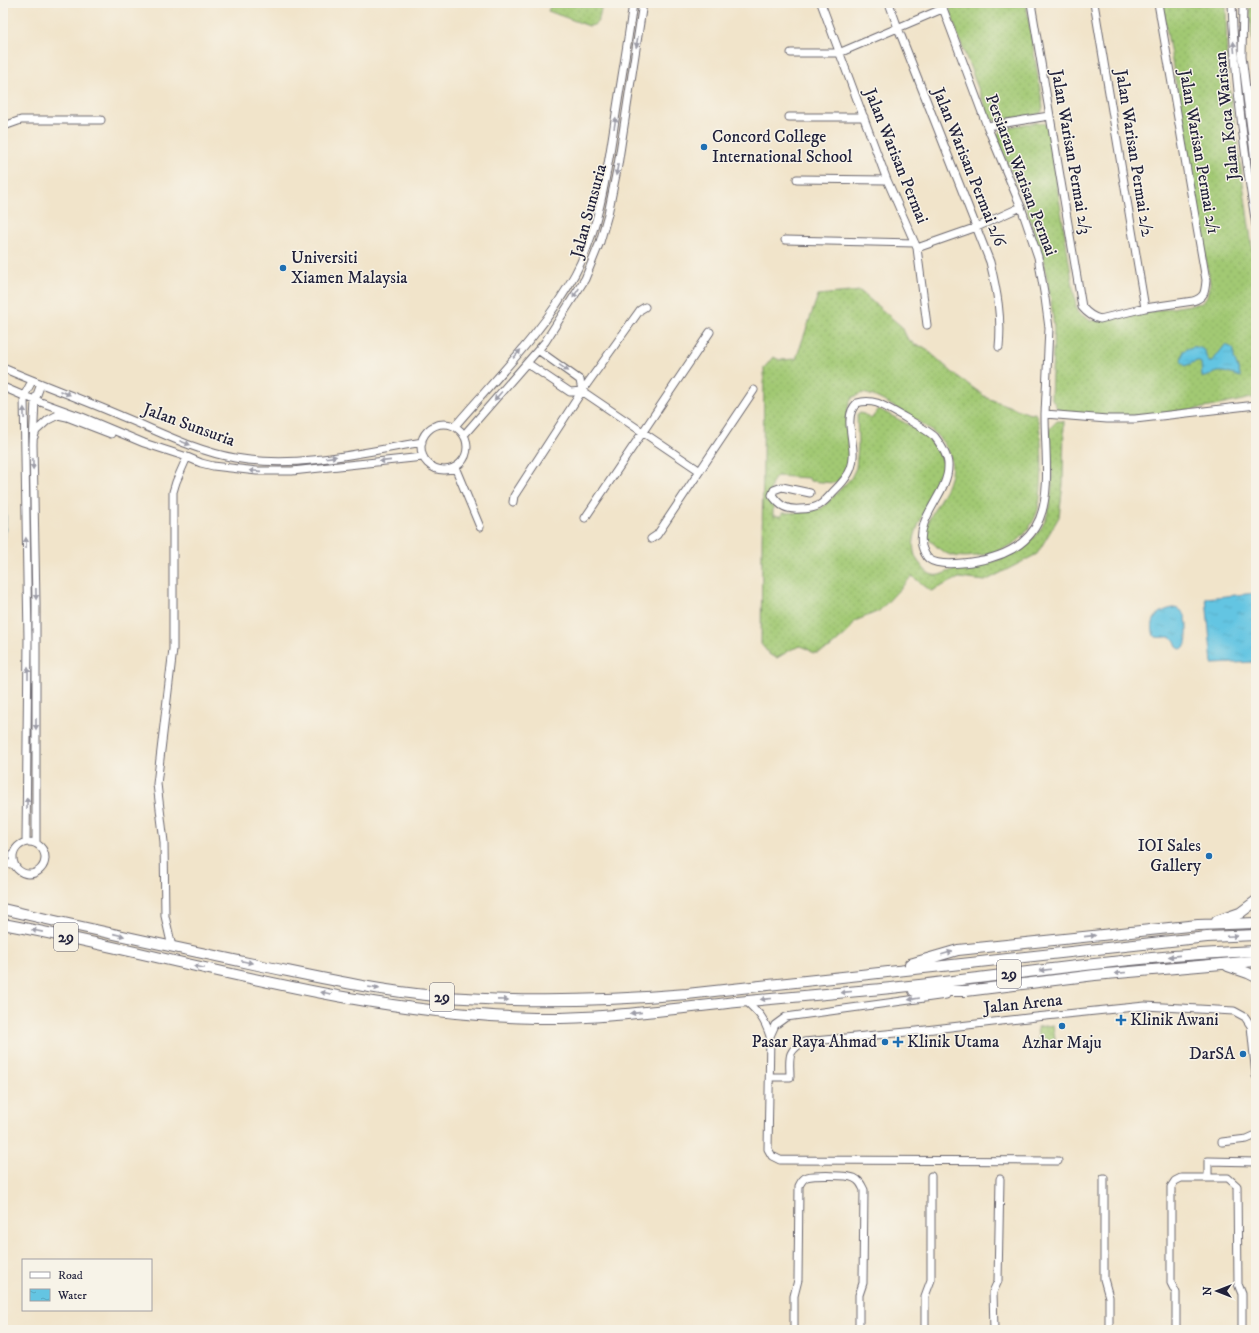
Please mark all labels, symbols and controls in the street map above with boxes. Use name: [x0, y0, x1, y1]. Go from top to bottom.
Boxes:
one-way arrow: [634, 35, 640, 48]
one-way arrow: [1231, 41, 1237, 53]
street label: Jalan Kota Warisan: [1209, 51, 1245, 183]
street label: Jalan Warisan Permai 2/3: [1045, 66, 1096, 236]
street label: Jalan Warisan Permai 2/2: [1110, 66, 1158, 239]
street label: Jalan Warisan Permai 2/1: [1173, 66, 1224, 236]
street label: Jalan Warisan Permai: [858, 83, 933, 227]
street label: Jalan Warisan Permai 2/6: [926, 83, 1011, 251]
street label: Persiaran Warisan Permai: [980, 91, 1062, 259]
one-way arrow: [612, 117, 618, 129]
place label: Concord College International School: [712, 126, 852, 168]
marker: Concord College International School: [699, 142, 709, 152]
street label: Jalan Sunsuria: [565, 161, 612, 262]
one-way arrow: [613, 164, 619, 176]
place label: Universiti Xiamen Malaysia: [291, 247, 408, 289]
marker: Universiti Xiamen Malaysia: [278, 263, 288, 273]
one-way arrow: [573, 287, 580, 298]
one-way arrow: [513, 349, 522, 359]
one-way arrow: [559, 364, 569, 372]
one-way arrow: [59, 391, 71, 397]
one-way arrow: [494, 391, 503, 401]
street label: Jalan Sunsuria: [138, 398, 239, 452]
one-way arrow: [21, 407, 28, 419]
one-way arrow: [180, 440, 192, 446]
one-way arrow: [325, 454, 337, 460]
one-way arrow: [30, 458, 36, 471]
one-way arrow: [379, 458, 391, 464]
one-way arrow: [249, 467, 261, 474]
one-way arrow: [23, 536, 29, 549]
one-way arrow: [33, 588, 39, 601]
one-way arrow: [25, 666, 31, 679]
one-way arrow: [33, 718, 39, 731]
one-way arrow: [24, 796, 30, 809]
place label: IOI Sales Gallery: [1138, 835, 1202, 877]
marker: IOI Sales Gallery: [1204, 851, 1214, 861]
road number: 29: [54, 923, 78, 951]
one-way arrow: [31, 927, 43, 933]
one-way arrow: [114, 932, 126, 938]
one-way arrow: [1084, 933, 1096, 940]
one-way arrow: [1226, 933, 1238, 940]
one-way arrow: [941, 950, 953, 956]
one-way arrow: [1168, 953, 1180, 959]
one-way arrow: [240, 960, 253, 966]
road number: 29: [997, 960, 1021, 988]
one-way arrow: [193, 963, 205, 969]
one-way arrow: [1039, 967, 1051, 973]
one-way arrow: [1114, 970, 1126, 977]
road number: 29: [430, 983, 454, 1011]
one-way arrow: [368, 985, 380, 991]
one-way arrow: [840, 989, 852, 996]
street label: Jalan Arena: [981, 989, 1064, 1019]
one-way arrow: [320, 990, 332, 996]
one-way arrow: [760, 996, 772, 1003]
one-way arrow: [497, 997, 510, 1003]
one-way arrow: [908, 997, 920, 1003]
place label: Klinik Awani: [1130, 1009, 1219, 1031]
one-way arrow: [630, 1010, 642, 1016]
marker: Klinik Awani: [1115, 1014, 1127, 1026]
marker: Azhar Maju: [1057, 1021, 1067, 1031]
place label: Pasar Raya Ahmad: [751, 1031, 878, 1053]
place label: Klinik Utama: [907, 1031, 1000, 1053]
place label: Azhar Maju: [1022, 1032, 1102, 1054]
marker: Klinik Utama: [892, 1036, 904, 1048]
marker: Pasar Raya Ahmad: [880, 1037, 890, 1047]
place label: DarSA: [1189, 1043, 1235, 1065]
marker: DarSA: [1238, 1049, 1248, 1059]
legend: [22, 1259, 152, 1311]
text: Road: [58, 1268, 83, 1283]
north arrow: [1197, 1271, 1237, 1311]
text: N: [1201, 1286, 1215, 1296]
text: Water: [57, 1288, 87, 1303]

